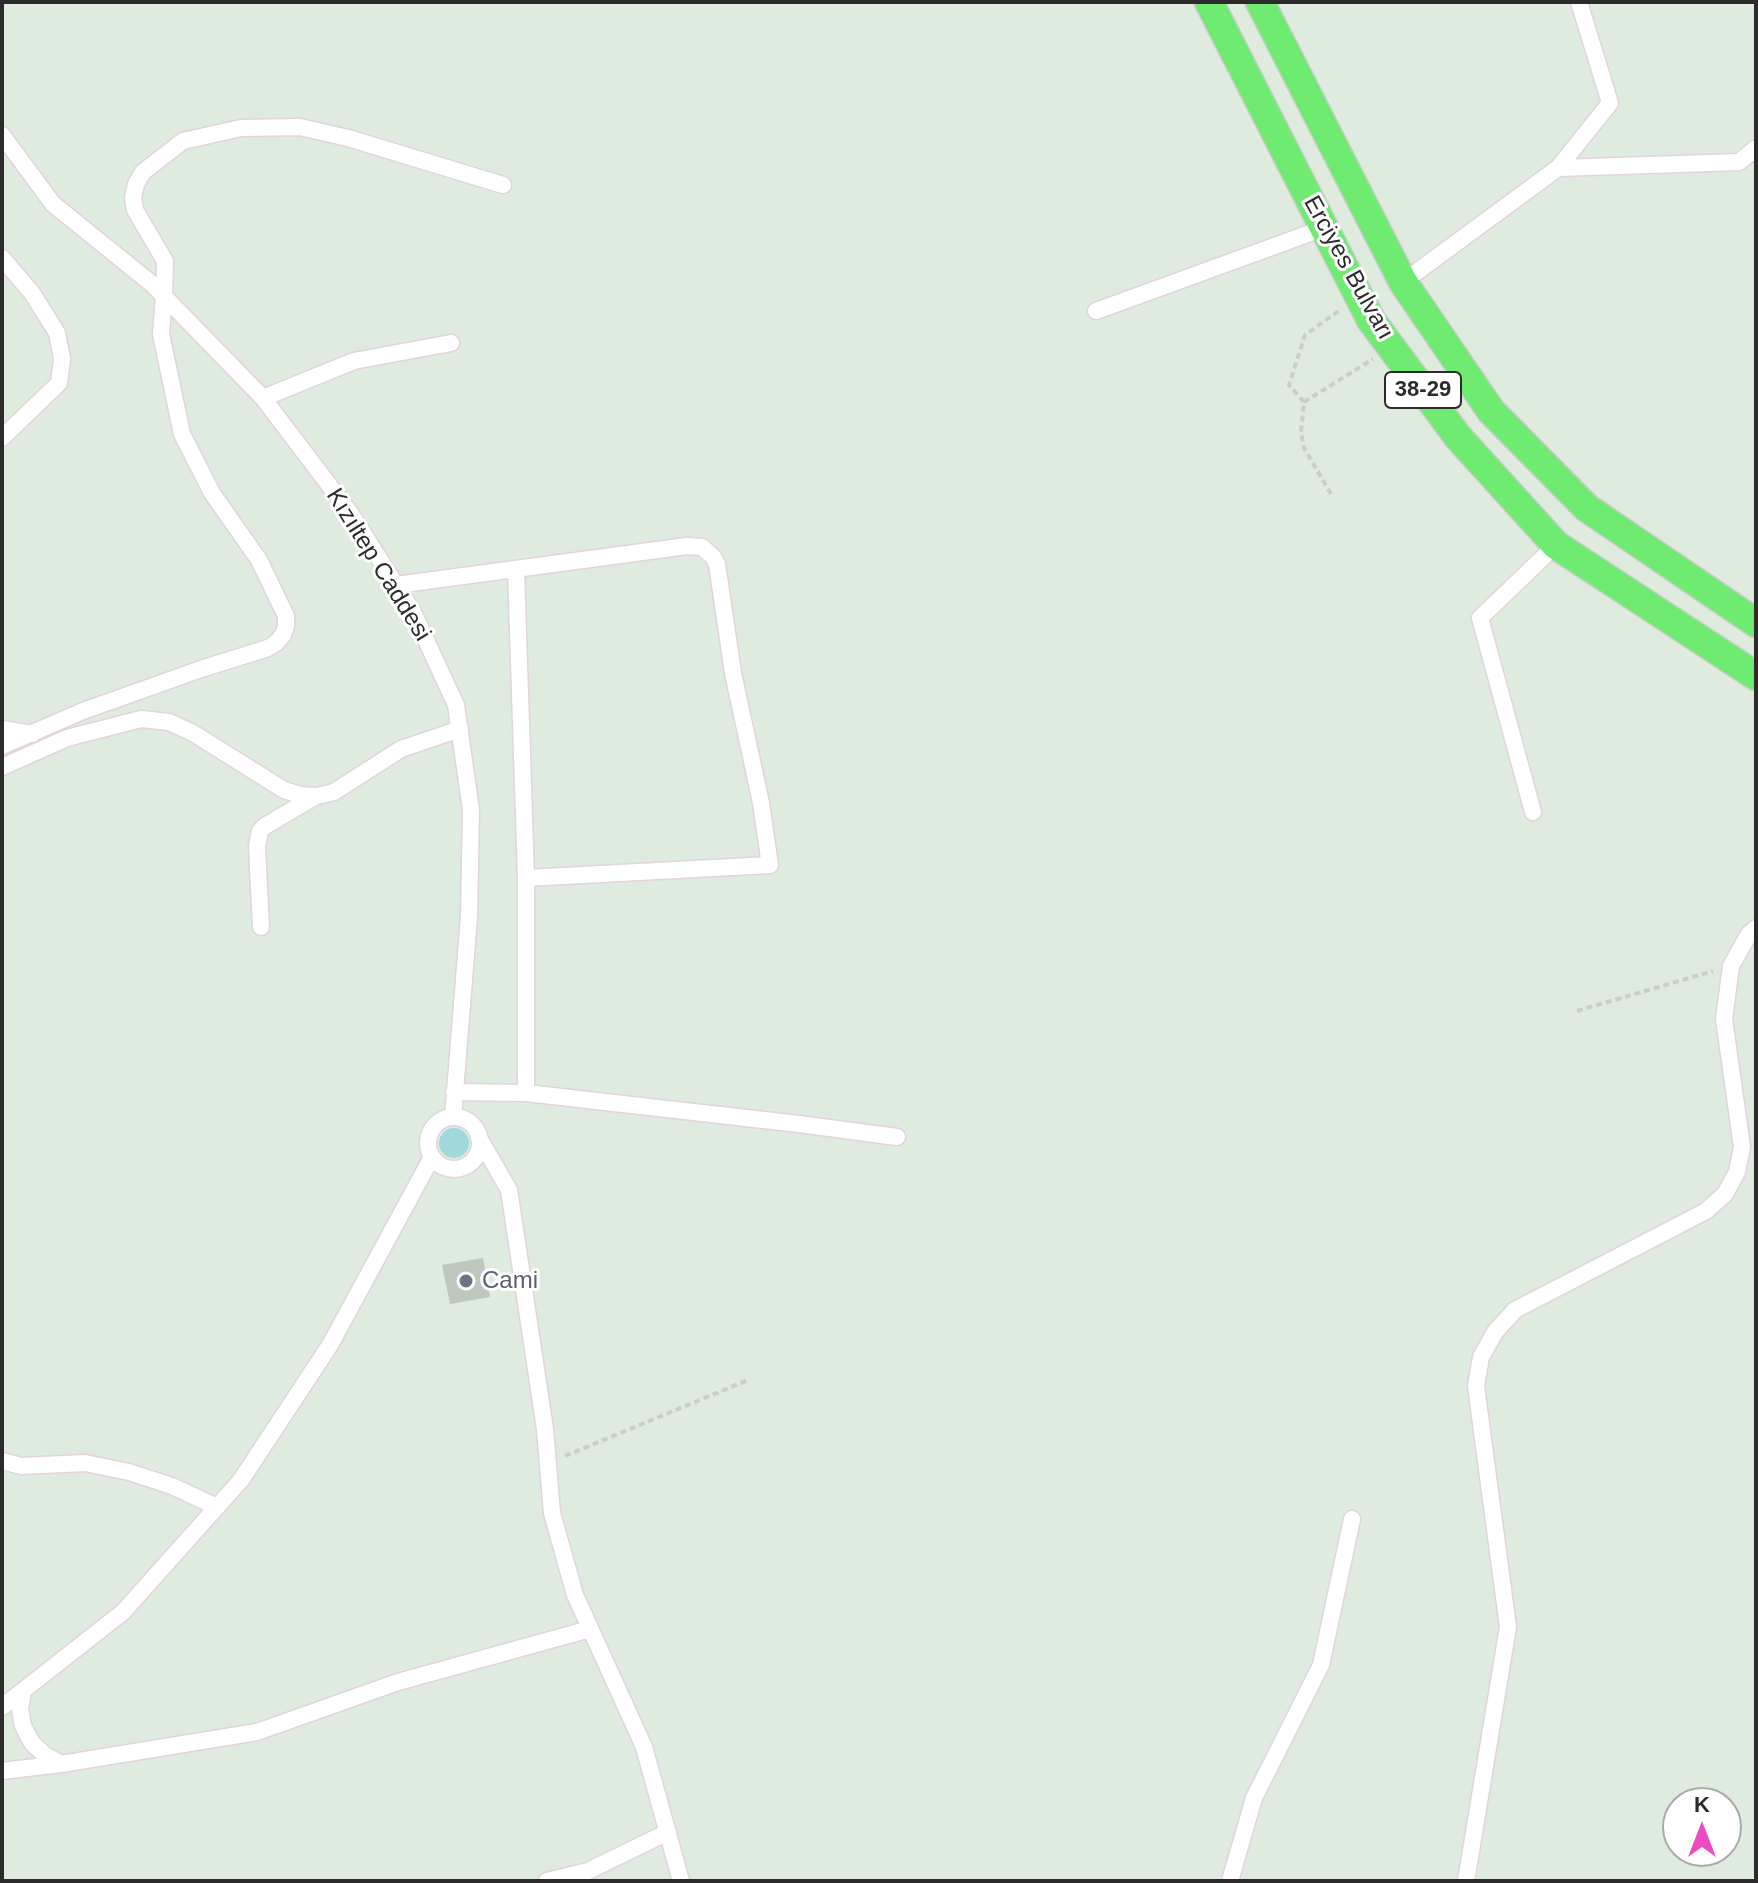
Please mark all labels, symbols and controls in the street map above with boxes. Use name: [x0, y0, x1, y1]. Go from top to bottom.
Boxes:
street label: Erciyes Bulvarı: [1297, 191, 1399, 345]
road number: 38-29: [1385, 372, 1461, 408]
street label: Kızıltep Caddesi: [319, 483, 437, 647]
place label: Cami: [482, 1267, 538, 1295]
marker: Cami: [457, 1272, 475, 1290]
north arrow: [1662, 1787, 1742, 1867]
text: K: [1694, 1792, 1710, 1817]

